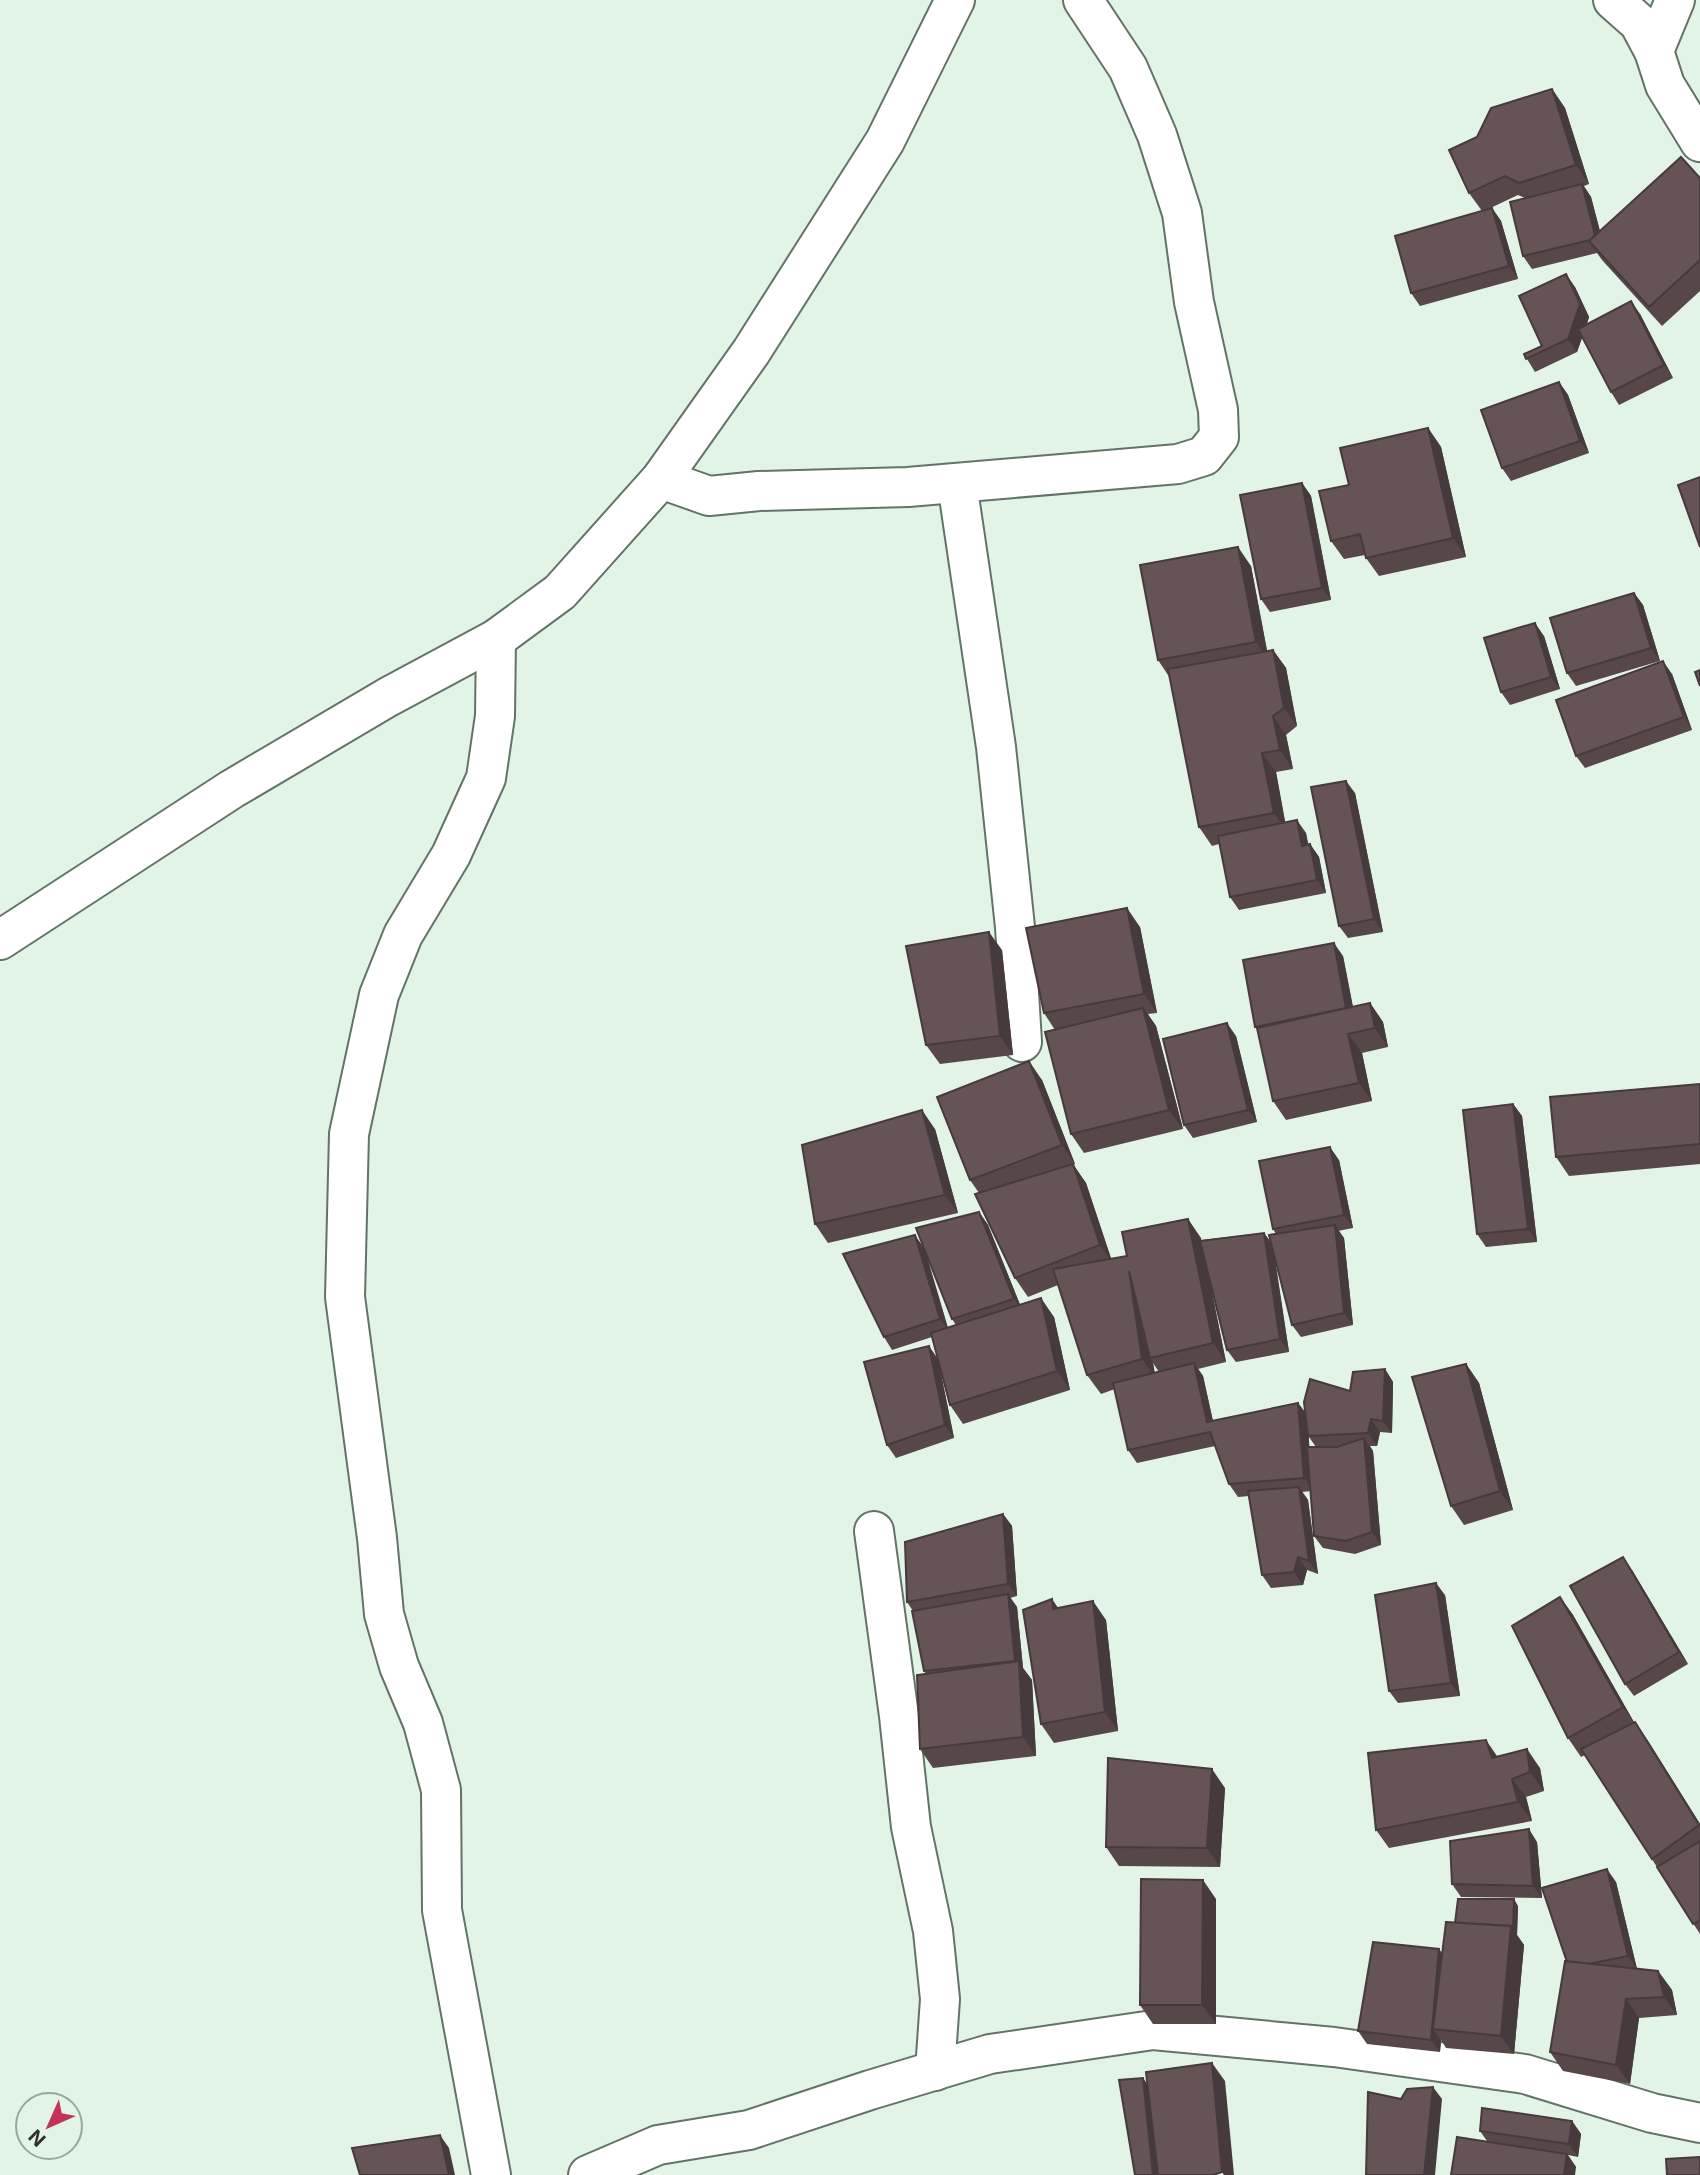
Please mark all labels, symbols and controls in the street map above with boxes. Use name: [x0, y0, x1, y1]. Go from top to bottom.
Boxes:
north arrow: [14, 2091, 84, 2161]
text: N: [24, 2124, 51, 2151]

